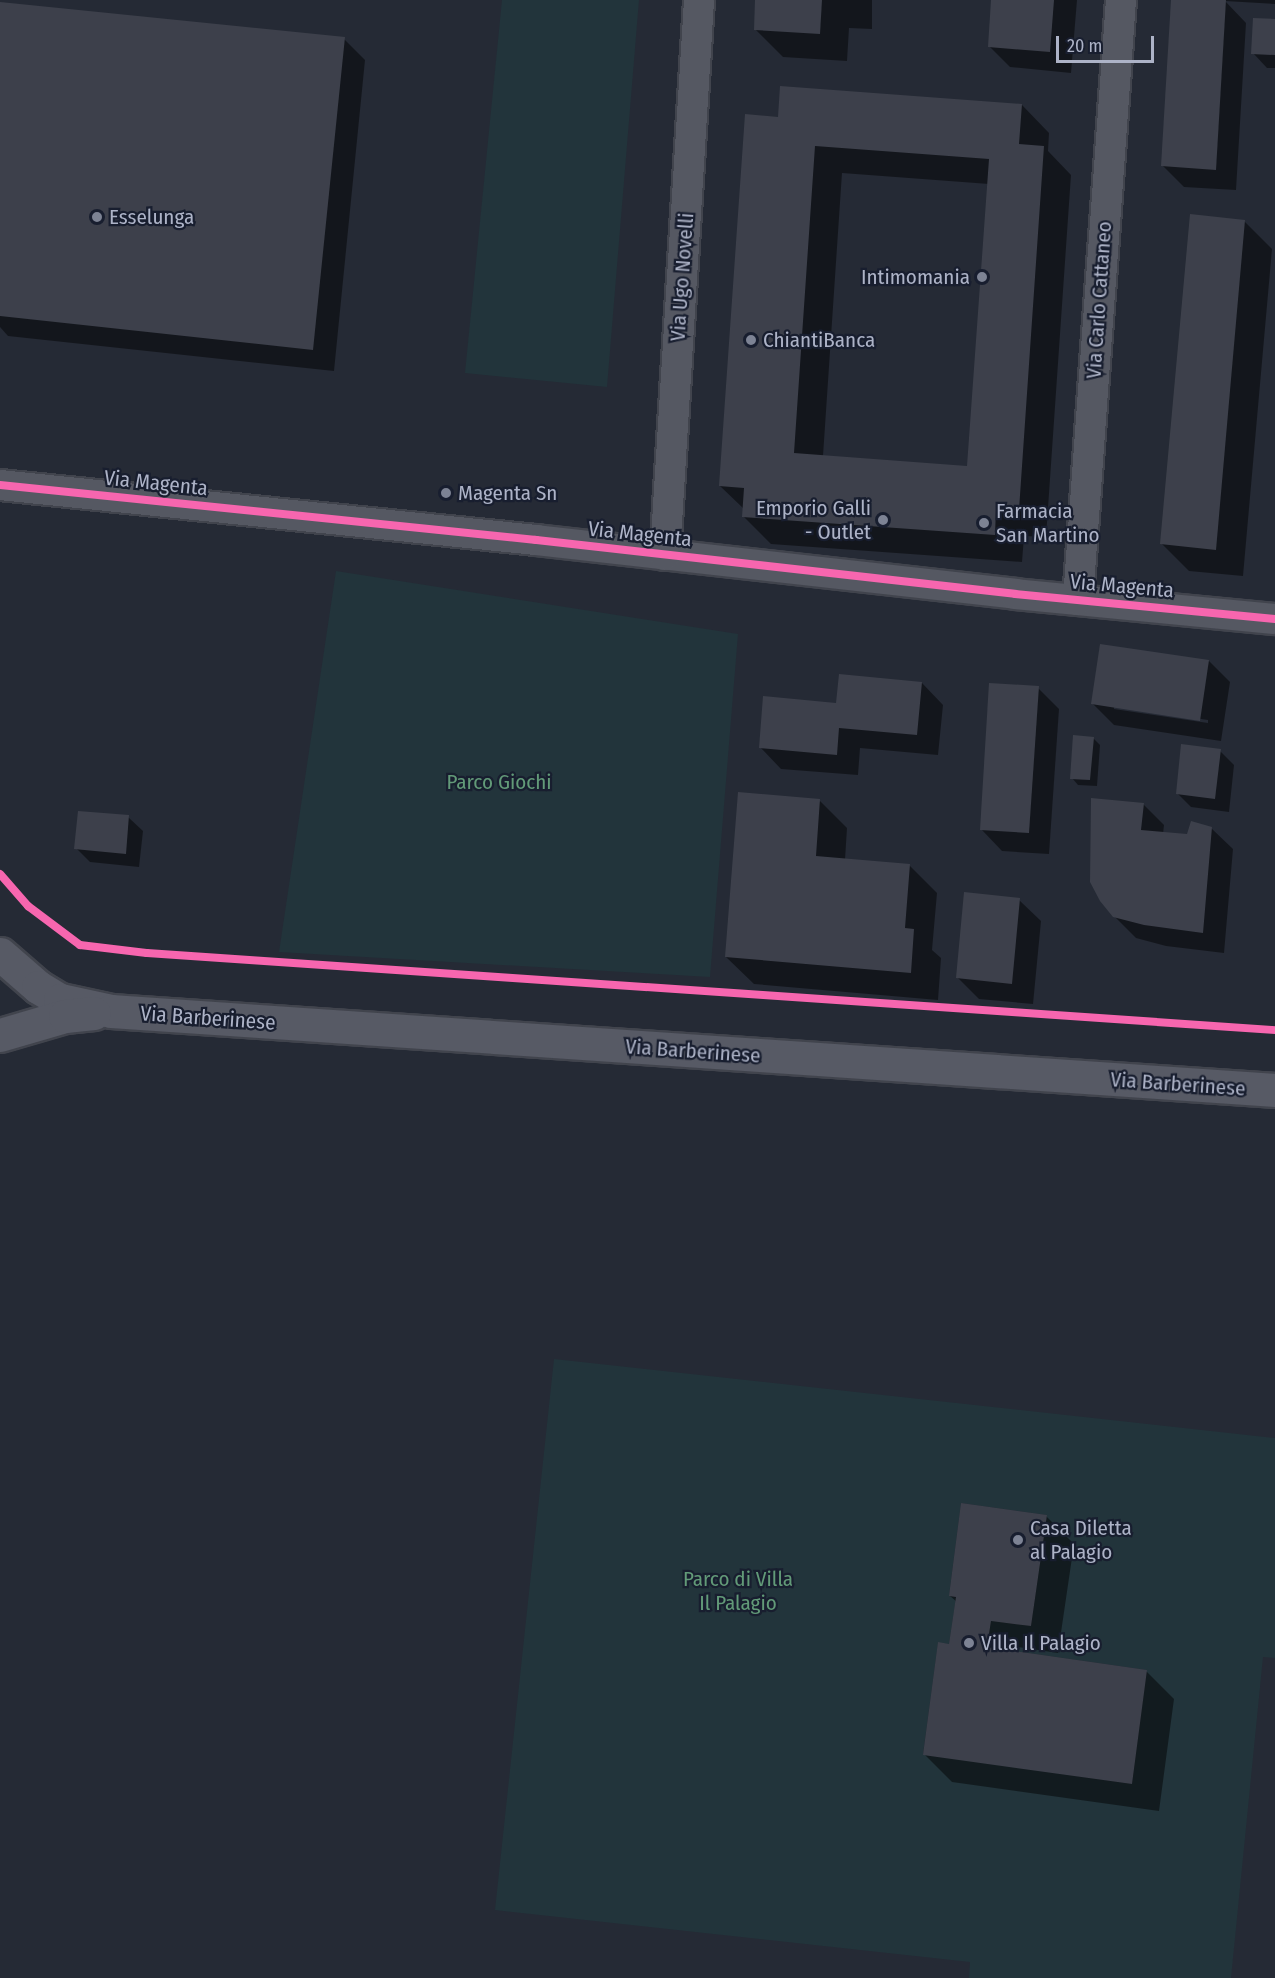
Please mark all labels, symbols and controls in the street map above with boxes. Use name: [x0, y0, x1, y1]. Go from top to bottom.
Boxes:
scale bar: [1059, 24, 1156, 62]
text: 20 m: [1067, 35, 1102, 57]
place label: Esselunga: [109, 204, 194, 230]
marker: Esselunga: [90, 210, 104, 224]
street label: Via Ugo Novelli: [665, 212, 699, 342]
street label: Via Carlo Cattaneo: [1081, 220, 1117, 380]
place label: Intimomania: [861, 264, 970, 290]
marker: Intimomania: [975, 270, 989, 284]
place label: ChiantiBanca: [763, 327, 875, 353]
marker: ChiantiBanca: [744, 333, 758, 347]
street label: Via Magenta: [103, 465, 209, 501]
place label: Magenta Sn: [458, 480, 557, 506]
marker: Magenta Sn: [439, 486, 453, 500]
place label: Emporio Galli - Outlet: [756, 495, 871, 545]
place label: Farmacia San Martino: [996, 498, 1100, 548]
marker: Emporio Galli - Outlet: [876, 513, 890, 527]
street label: Via Magenta: [587, 516, 693, 552]
marker: Farmacia San Martino: [977, 516, 991, 530]
street label: Via Magenta: [1069, 569, 1175, 603]
park label: Parco Giochi: [446, 769, 552, 795]
street label: Via Barberinese: [140, 1001, 276, 1035]
street label: Via Barberinese: [625, 1034, 761, 1068]
street label: Via Barberinese: [1110, 1067, 1246, 1101]
place label: Casa Diletta al Palagio: [1030, 1515, 1132, 1565]
marker: Casa Diletta al Palagio: [1011, 1533, 1025, 1547]
park label: Parco di Villa Il Palagio: [683, 1566, 793, 1616]
place label: Villa Il Palagio: [981, 1630, 1101, 1656]
marker: Villa Il Palagio: [962, 1636, 976, 1650]

